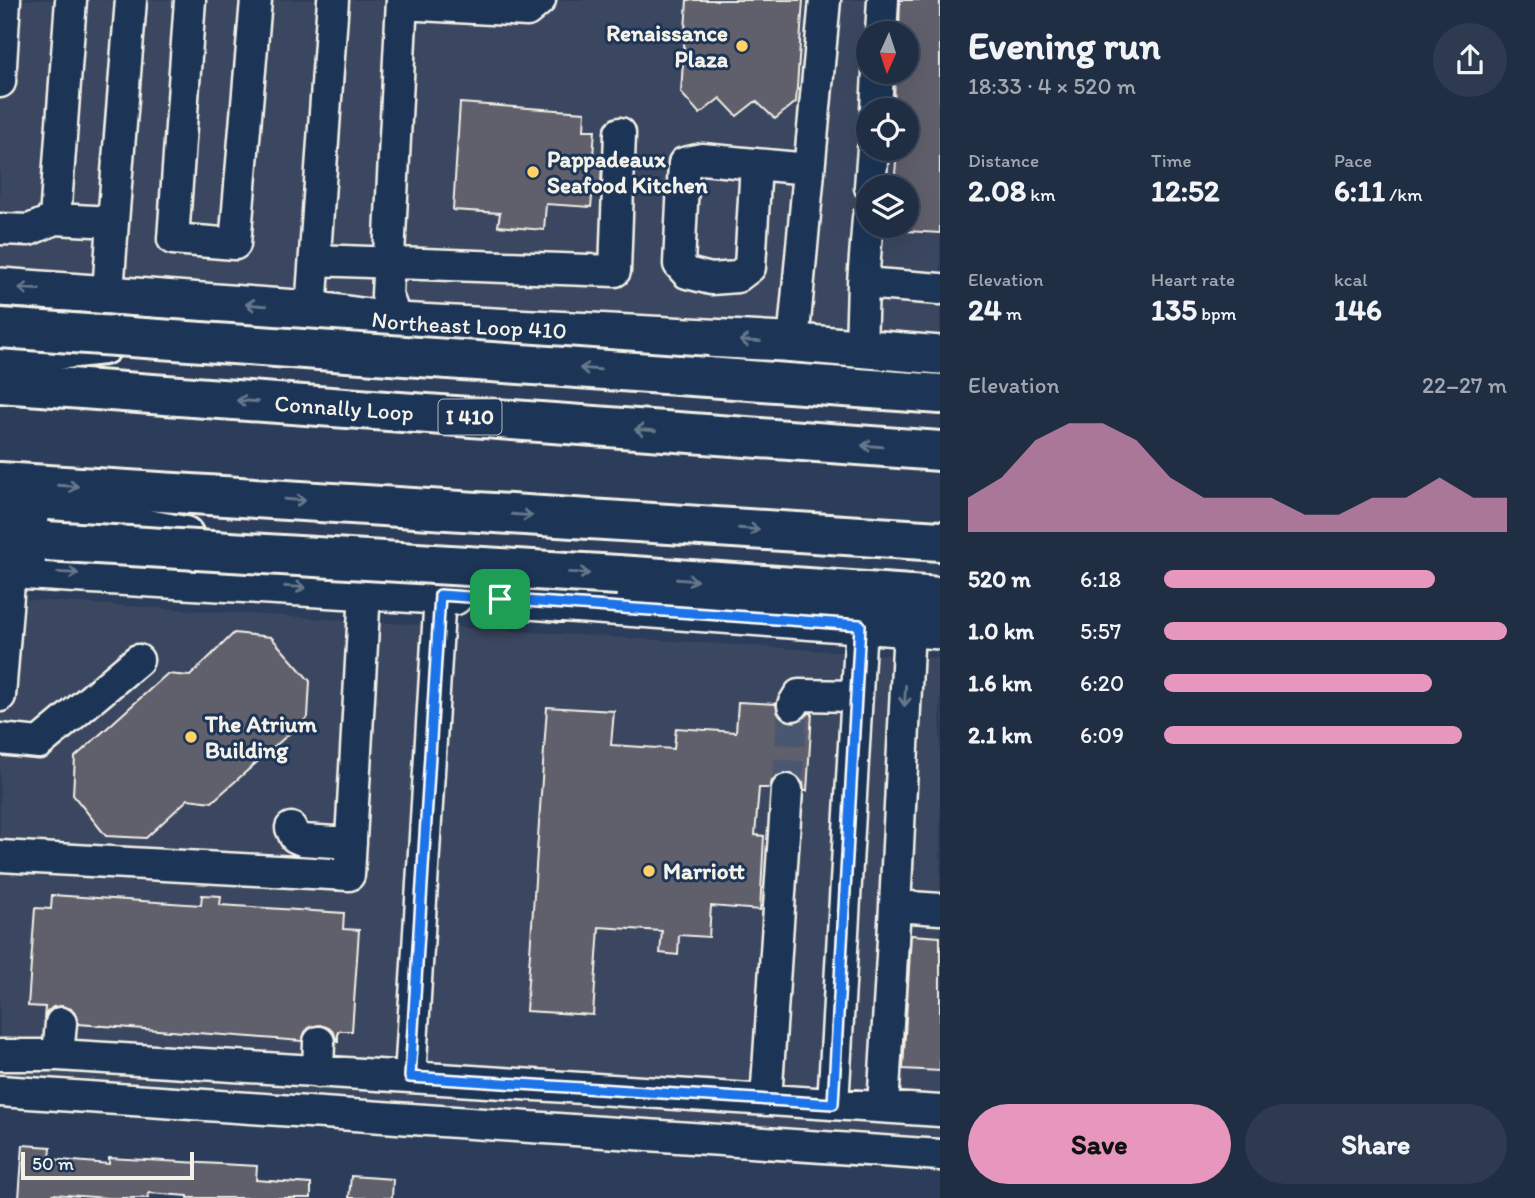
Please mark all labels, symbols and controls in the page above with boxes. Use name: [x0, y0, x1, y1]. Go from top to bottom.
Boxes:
place label: Renaissance Plaza: [606, 19, 729, 73]
north arrow: [856, 21, 919, 84]
map controls: [856, 21, 919, 238]
text: Evening run: [968, 23, 1161, 69]
button: share: [1433, 23, 1507, 97]
marker: Renaissance Plaza: [734, 38, 750, 54]
text: 18:33 · 4 × 520 m: [968, 72, 1136, 100]
button: locate: [856, 98, 919, 161]
place label: Pappadeaux Seafood Kitchen: [547, 145, 709, 199]
text: Distance: [968, 149, 1039, 172]
text: Time: [1151, 149, 1192, 172]
text: Pace: [1334, 149, 1372, 172]
marker: Pappadeaux Seafood Kitchen: [525, 164, 541, 180]
text: 2.08: [968, 172, 1026, 209]
text: 12:52: [1151, 172, 1220, 209]
text: 6:11: [1334, 172, 1385, 209]
button: layers: [856, 175, 919, 238]
text: km: [1026, 183, 1056, 206]
text: /km: [1385, 183, 1422, 206]
text: Elevation: [968, 268, 1044, 291]
text: Heart rate: [1151, 268, 1235, 291]
text: kcal: [1334, 268, 1368, 291]
one-way arrow: [18, 282, 41, 295]
text: 24: [968, 291, 1002, 328]
text: 135: [1151, 291, 1197, 328]
text: 146: [1334, 291, 1382, 328]
one-way arrow: [245, 298, 268, 311]
text: m: [1002, 302, 1022, 325]
text: bpm: [1197, 302, 1237, 325]
street label: Northeast Loop 410: [370, 305, 568, 345]
one-way arrow: [739, 334, 762, 347]
one-way arrow: [579, 362, 602, 375]
text: Elevation: [968, 371, 1059, 399]
text: 22–27 m: [1422, 371, 1507, 399]
street label: Connally Loop: [274, 389, 415, 427]
one-way arrow: [236, 394, 259, 407]
road number: I 410: [438, 400, 502, 434]
one-way arrow: [634, 423, 657, 436]
one-way arrow: [861, 439, 884, 452]
one-way arrow: [56, 480, 79, 493]
one-way arrow: [283, 494, 306, 507]
one-way arrow: [510, 509, 533, 522]
one-way arrow: [737, 523, 760, 536]
text: 520 m: [968, 565, 1031, 593]
text: 6:18: [1080, 565, 1121, 593]
one-way arrow: [567, 566, 590, 579]
one-way arrow: [56, 567, 79, 580]
pin: [470, 569, 530, 629]
one-way arrow: [675, 573, 698, 586]
one-way arrow: [283, 580, 306, 593]
icon: arrive: [481, 580, 519, 618]
text: 1.0 km: [968, 617, 1034, 645]
text: 5:57: [1080, 617, 1121, 645]
text: 1.6 km: [968, 669, 1032, 697]
text: 6:20: [1080, 669, 1124, 697]
one-way arrow: [899, 684, 912, 707]
place label: The Atrium Building: [204, 710, 318, 764]
text: 2.1 km: [968, 721, 1032, 749]
text: 6:09: [1080, 721, 1124, 749]
marker: The Atrium Building: [183, 729, 199, 745]
place label: Marriott: [663, 857, 745, 885]
marker: Marriott: [641, 863, 657, 879]
button: Save: [968, 1104, 1231, 1184]
button: Share: [1245, 1104, 1507, 1184]
scale bar: [21, 1149, 194, 1181]
text: 50 m: [32, 1152, 74, 1175]

